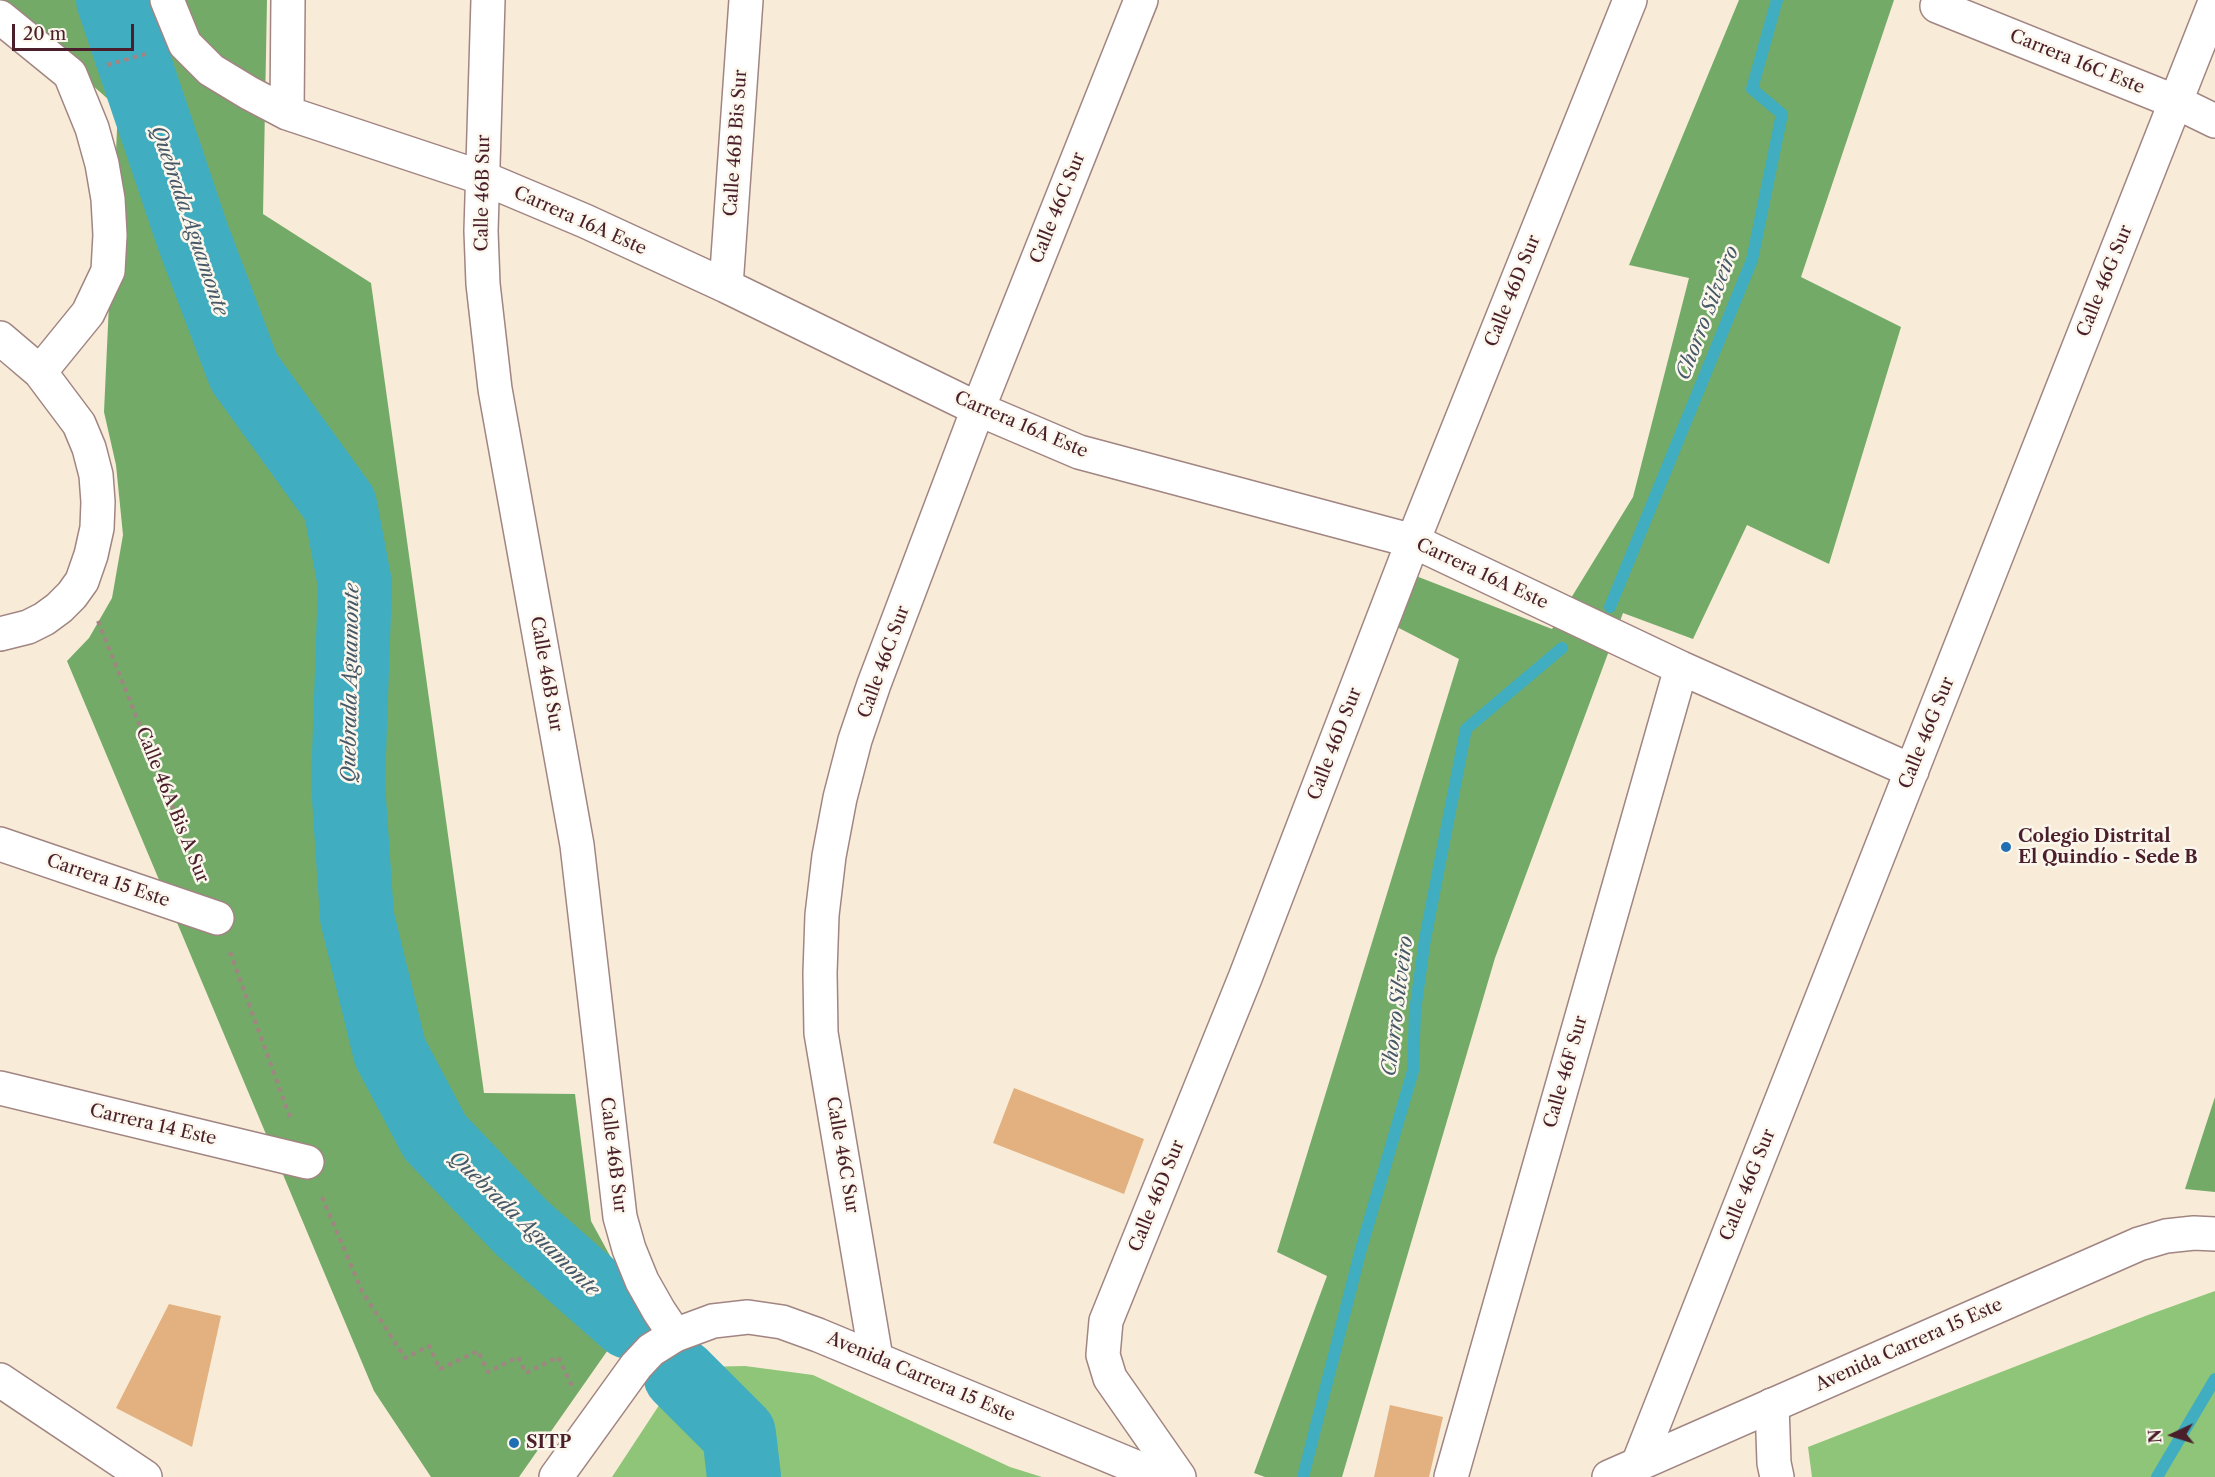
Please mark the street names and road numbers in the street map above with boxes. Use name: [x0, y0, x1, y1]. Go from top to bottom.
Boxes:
street label: Carrera 16C Este: [2006, 25, 2148, 99]
street label: Calle 46B Bis Sur: [720, 69, 752, 217]
street label: Calle 46B Sur: [471, 134, 495, 252]
street label: Calle 46C Sur: [1026, 149, 1090, 267]
street label: Carrera 16A Este: [510, 182, 650, 260]
street label: Calle 46G Sur: [2073, 222, 2137, 340]
street label: Calle 46D Sur: [1481, 232, 1545, 350]
street label: Carrera 16A Este: [951, 387, 1091, 463]
street label: Carrera 16A Este: [1413, 534, 1551, 614]
street label: Calle 46C Sur: [854, 603, 914, 721]
street label: Calle 46B Sur: [525, 615, 567, 733]
street label: Calle 46G Sur: [1895, 674, 1959, 792]
street label: Calle 46D Sur: [1304, 685, 1366, 803]
street label: Calle 46A Bis A Sur: [131, 724, 213, 886]
street label: Carrera 15 Este: [44, 850, 172, 912]
street label: Calle 46F Sur: [1540, 1013, 1592, 1131]
street label: Calle 46C Sur: [821, 1095, 863, 1215]
street label: Calle 46B Sur: [595, 1096, 631, 1214]
street label: Carrera 14 Este: [87, 1100, 219, 1150]
street label: Calle 46G Sur: [1716, 1126, 1780, 1244]
street label: Calle 46D Sur: [1125, 1137, 1189, 1255]
street label: Avenida Carrera 15 Este: [1812, 1294, 2006, 1396]
street label: Avenida Carrera 15 Este: [824, 1328, 1018, 1426]

